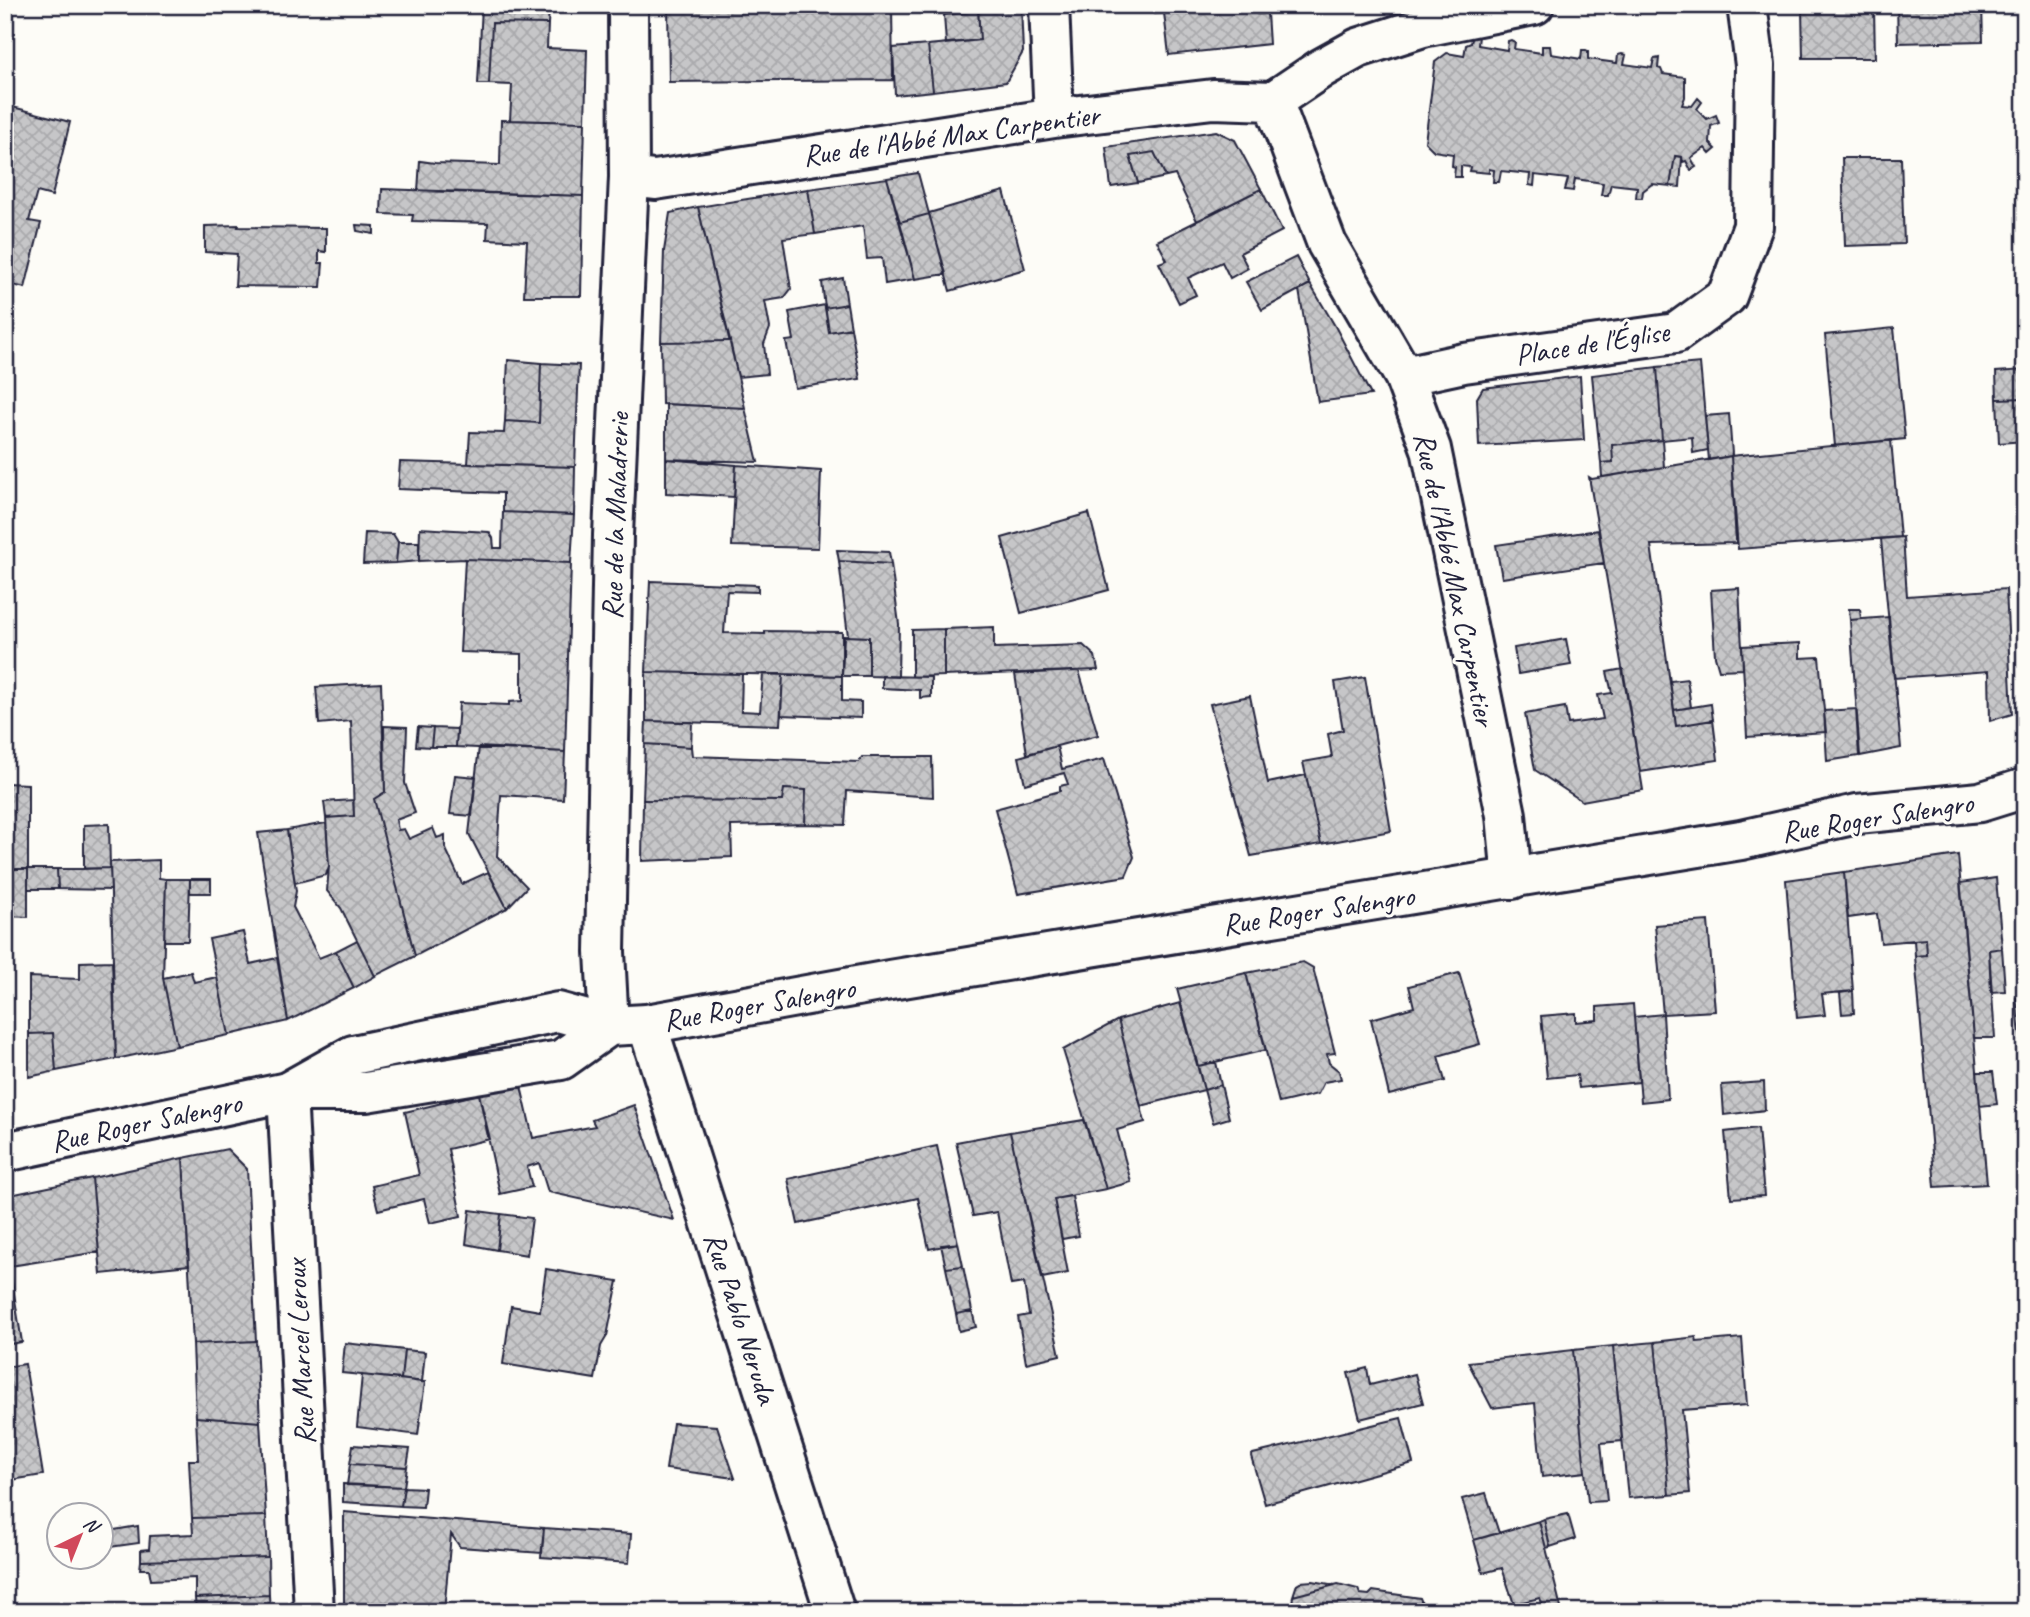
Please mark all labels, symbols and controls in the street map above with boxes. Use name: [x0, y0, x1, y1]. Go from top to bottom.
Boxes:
street label: Rue de l'Abbé Max Carpentier: [800, 95, 1104, 175]
street label: Place de l'Église: [1512, 312, 1674, 374]
street label: Rue de la Maladrerie: [592, 410, 638, 620]
street label: Rue de l'Abbé Max Carpentier: [1405, 429, 1505, 731]
street label: Rue Roger Salengro: [1778, 783, 1977, 851]
street label: Rue Roger Salengro: [1219, 876, 1418, 944]
street label: Rue Roger Salengro: [660, 968, 859, 1040]
street label: Rue Roger Salengro: [47, 1083, 246, 1161]
street label: Rue Pablo Neruda: [695, 1228, 787, 1410]
street label: Rue Marcel Leroux: [276, 1255, 324, 1446]
north arrow: [46, 1502, 116, 1572]
text: N: [78, 1512, 106, 1539]

